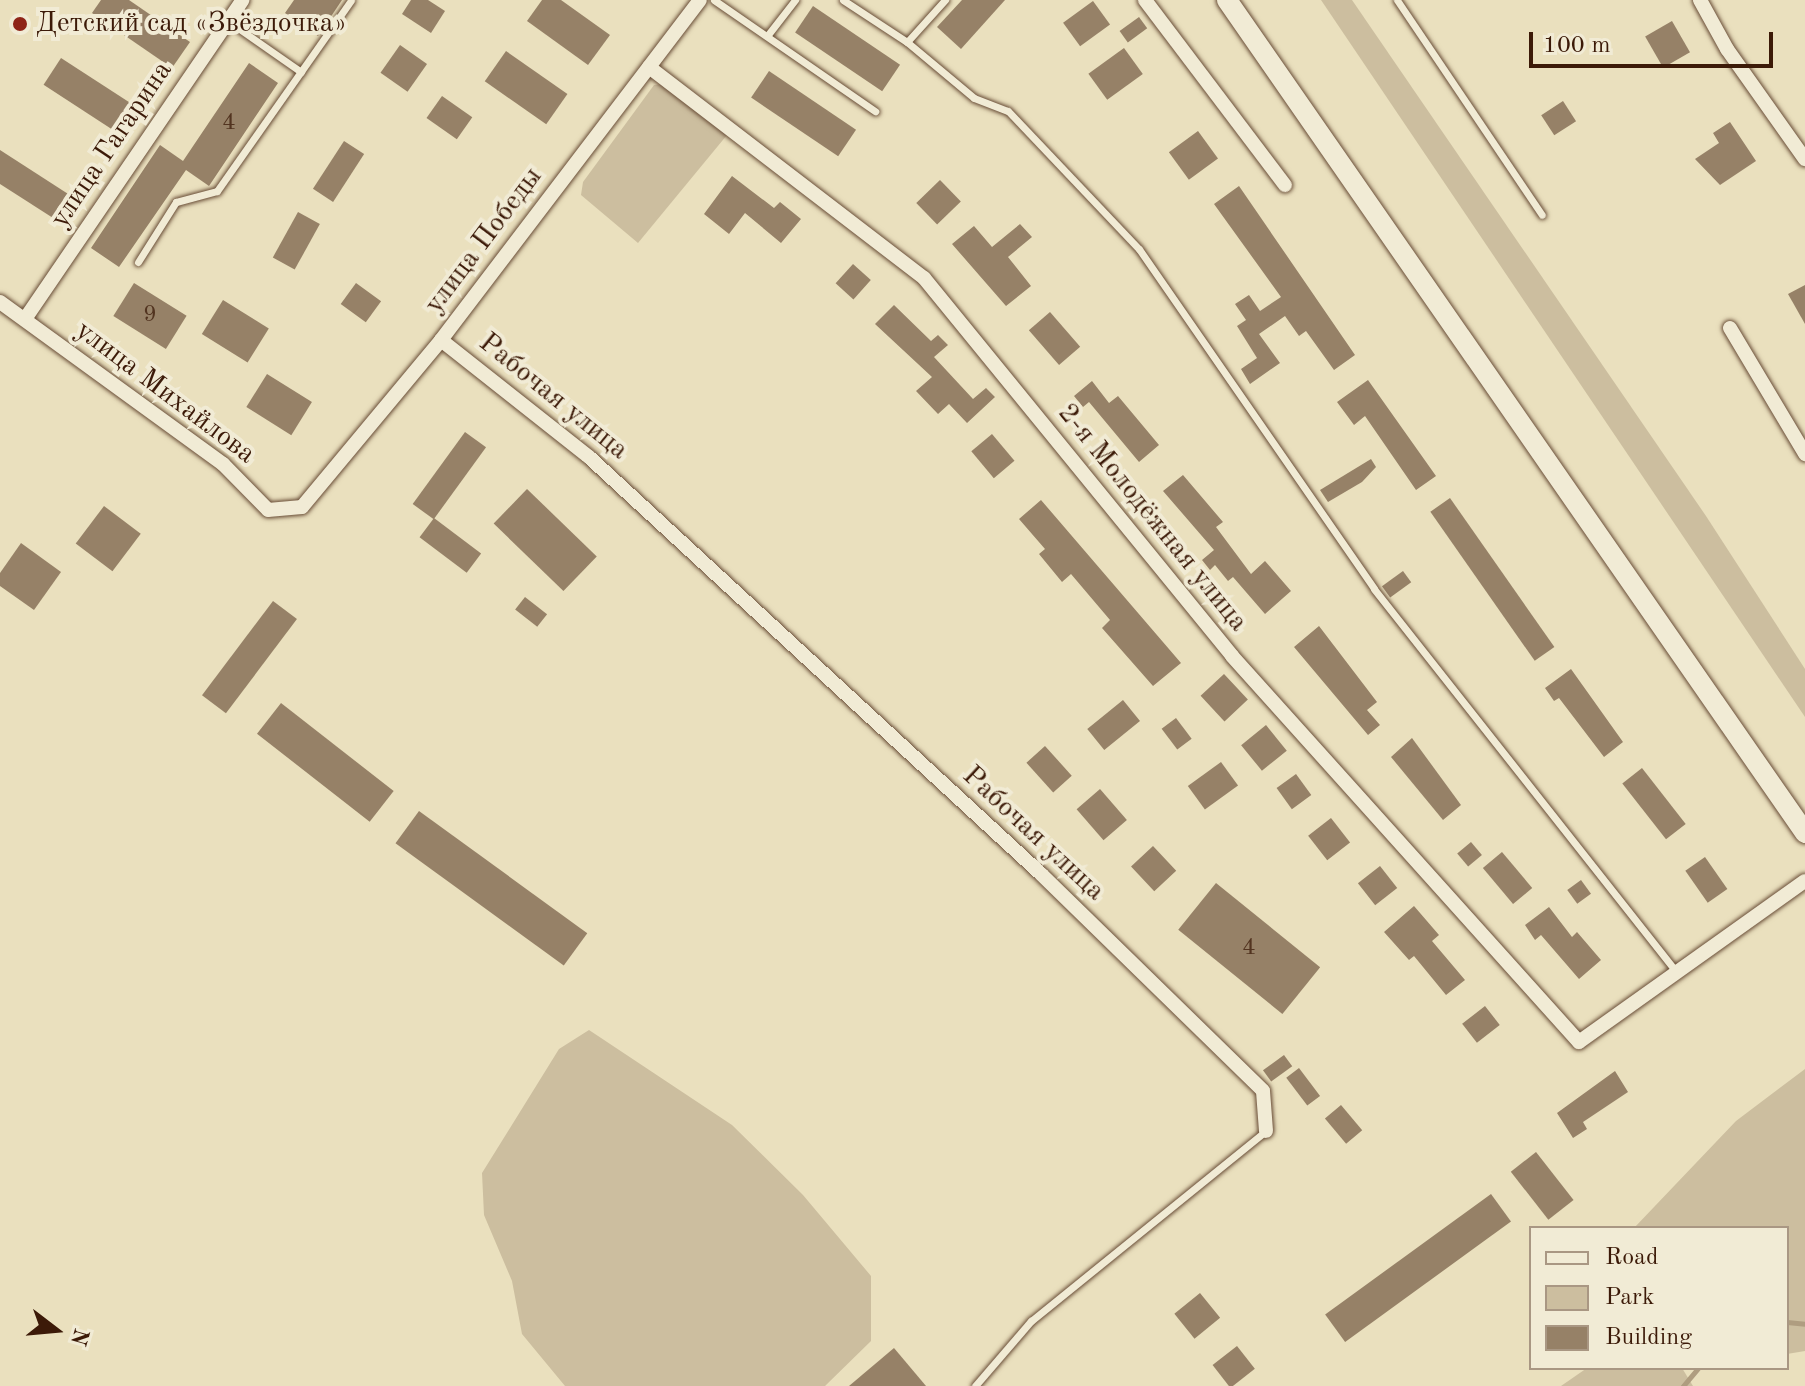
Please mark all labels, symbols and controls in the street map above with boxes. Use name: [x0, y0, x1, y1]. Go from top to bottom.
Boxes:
place label: Детский сад «Звёздочка»: [36, 7, 347, 41]
marker: Детский сад «Звёздочка»: [11, 15, 29, 33]
scale bar: [1533, 16, 1777, 66]
text: 100 m: [1543, 34, 1611, 58]
street label: улица Гагарина: [44, 55, 180, 235]
house number: 4: [222, 110, 236, 138]
street label: улица Победы: [418, 161, 550, 321]
house number: 9: [143, 302, 157, 330]
street label: улица Михайлова: [68, 314, 262, 472]
street label: Рабочая улица: [472, 327, 634, 467]
street label: 2-я Молодёжная улица: [1050, 397, 1254, 639]
street label: Рабочая улица: [955, 759, 1111, 909]
house number: 4: [1242, 935, 1256, 963]
legend: [1529, 1226, 1789, 1370]
text: Road: [1605, 1246, 1658, 1270]
text: Park: [1605, 1286, 1654, 1310]
north arrow: [16, 1290, 96, 1370]
text: N: [66, 1326, 92, 1348]
text: Building: [1605, 1326, 1692, 1350]

